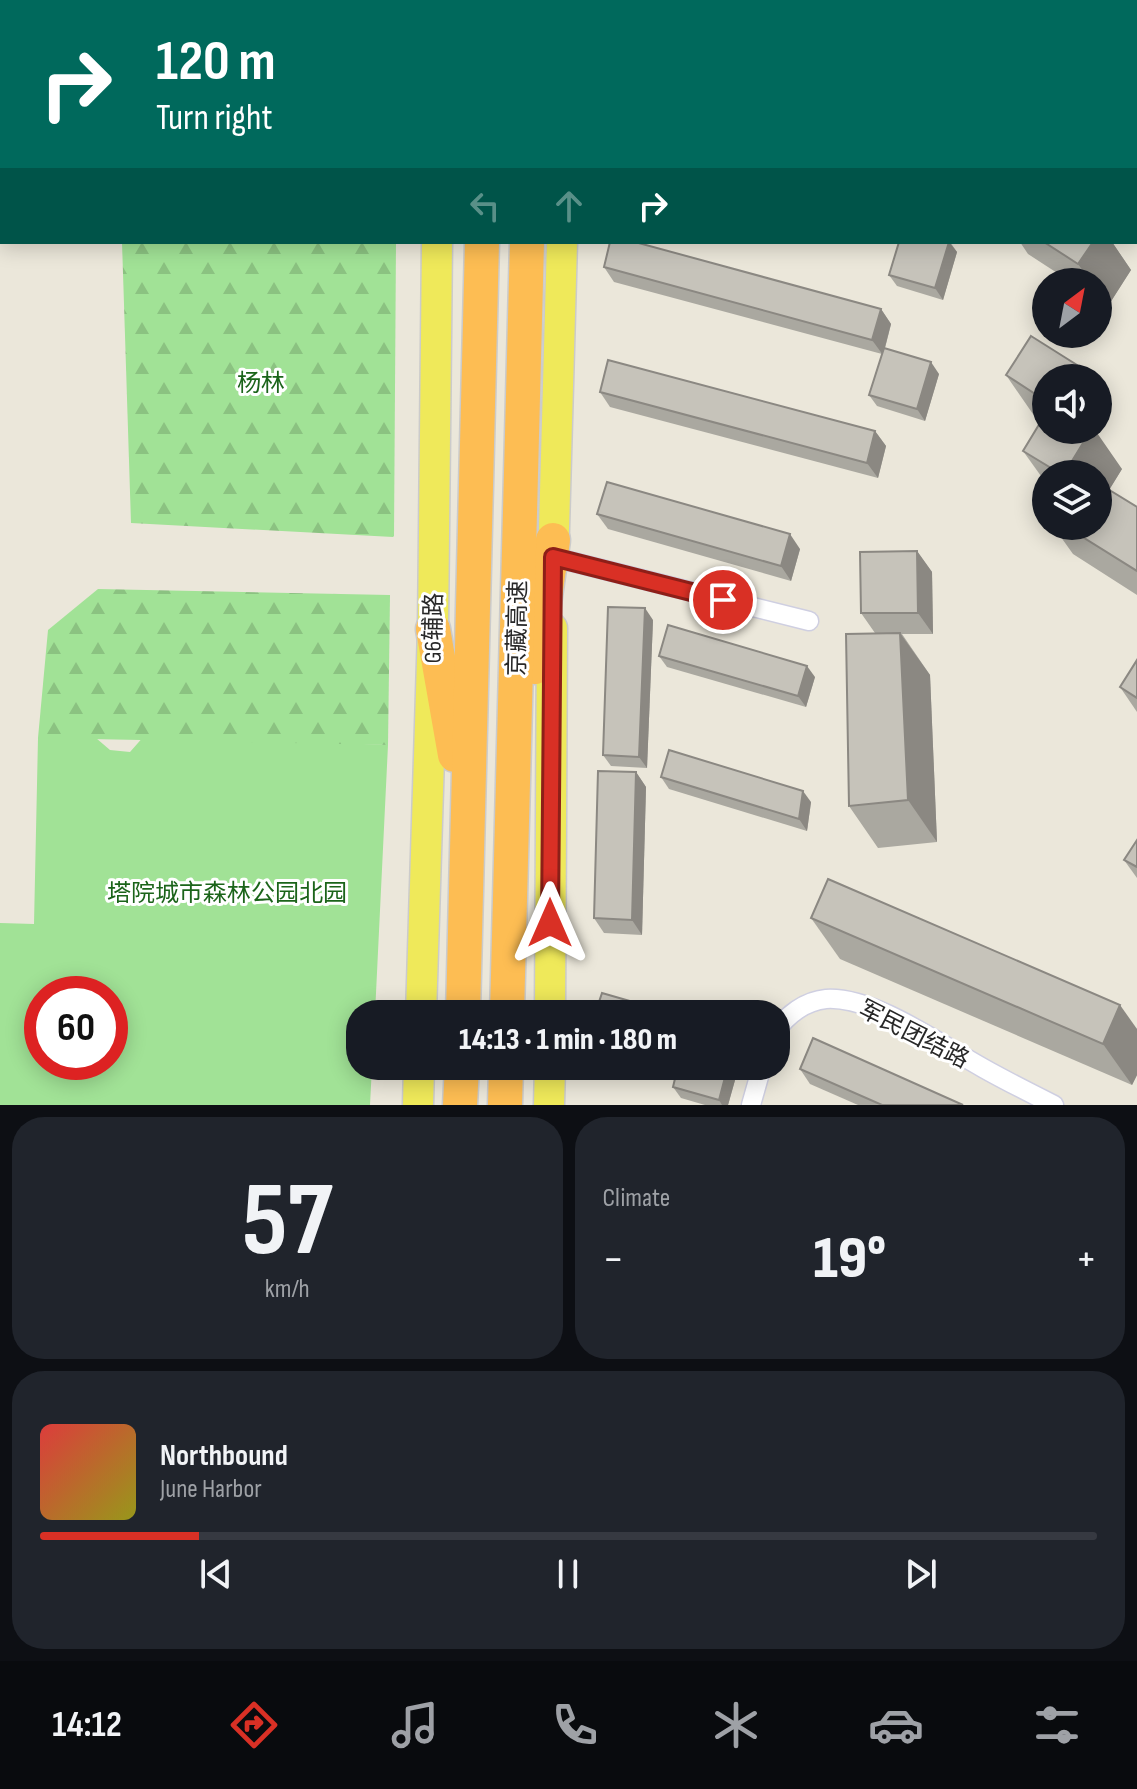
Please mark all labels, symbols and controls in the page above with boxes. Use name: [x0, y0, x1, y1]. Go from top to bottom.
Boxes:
text: 120 m: [156, 29, 276, 96]
icon: right: [24, 32, 128, 136]
text: Turn right: [156, 97, 273, 140]
icon: left: [463, 184, 507, 228]
icon: ahead: [547, 184, 591, 228]
icon: right: [631, 184, 675, 228]
north arrow: [1032, 268, 1112, 348]
map controls: [1032, 268, 1112, 540]
button: sound: [1032, 364, 1112, 444]
park label: 杨林: [237, 369, 285, 398]
button: layers: [1032, 460, 1112, 540]
pin: [689, 566, 757, 634]
icon: arrive: [701, 578, 745, 622]
street label: 京藏高速: [502, 580, 533, 676]
street label: G6辅路: [418, 592, 449, 664]
park label: 塔院城市森林公园北园: [107, 879, 347, 908]
position arrow: [508, 881, 592, 965]
speed limit sign: 60: [24, 976, 128, 1080]
street label: 军民团结路: [854, 994, 974, 1075]
text: 14:13 · 1 min · 180 m: [459, 1022, 677, 1058]
text: 57: [242, 1159, 333, 1284]
text: Climate: [603, 1183, 670, 1214]
text: 19°: [813, 1223, 886, 1295]
text: −: [603, 1233, 624, 1286]
text: +: [1075, 1233, 1097, 1286]
text: km/h: [265, 1274, 310, 1305]
text: Northbound: [160, 1438, 288, 1474]
text: June Harbor: [160, 1474, 262, 1505]
icon: previous: [194, 1552, 238, 1596]
icon: pause: [546, 1552, 590, 1596]
icon: next: [899, 1552, 943, 1596]
icon: directions: [226, 1697, 282, 1753]
icon: music: [387, 1697, 443, 1753]
icon: phone: [547, 1697, 603, 1753]
icon: climate: [708, 1697, 764, 1753]
icon: car: [868, 1697, 924, 1753]
icon: filters: [1029, 1697, 1085, 1753]
text: 14:12: [52, 1704, 122, 1747]

